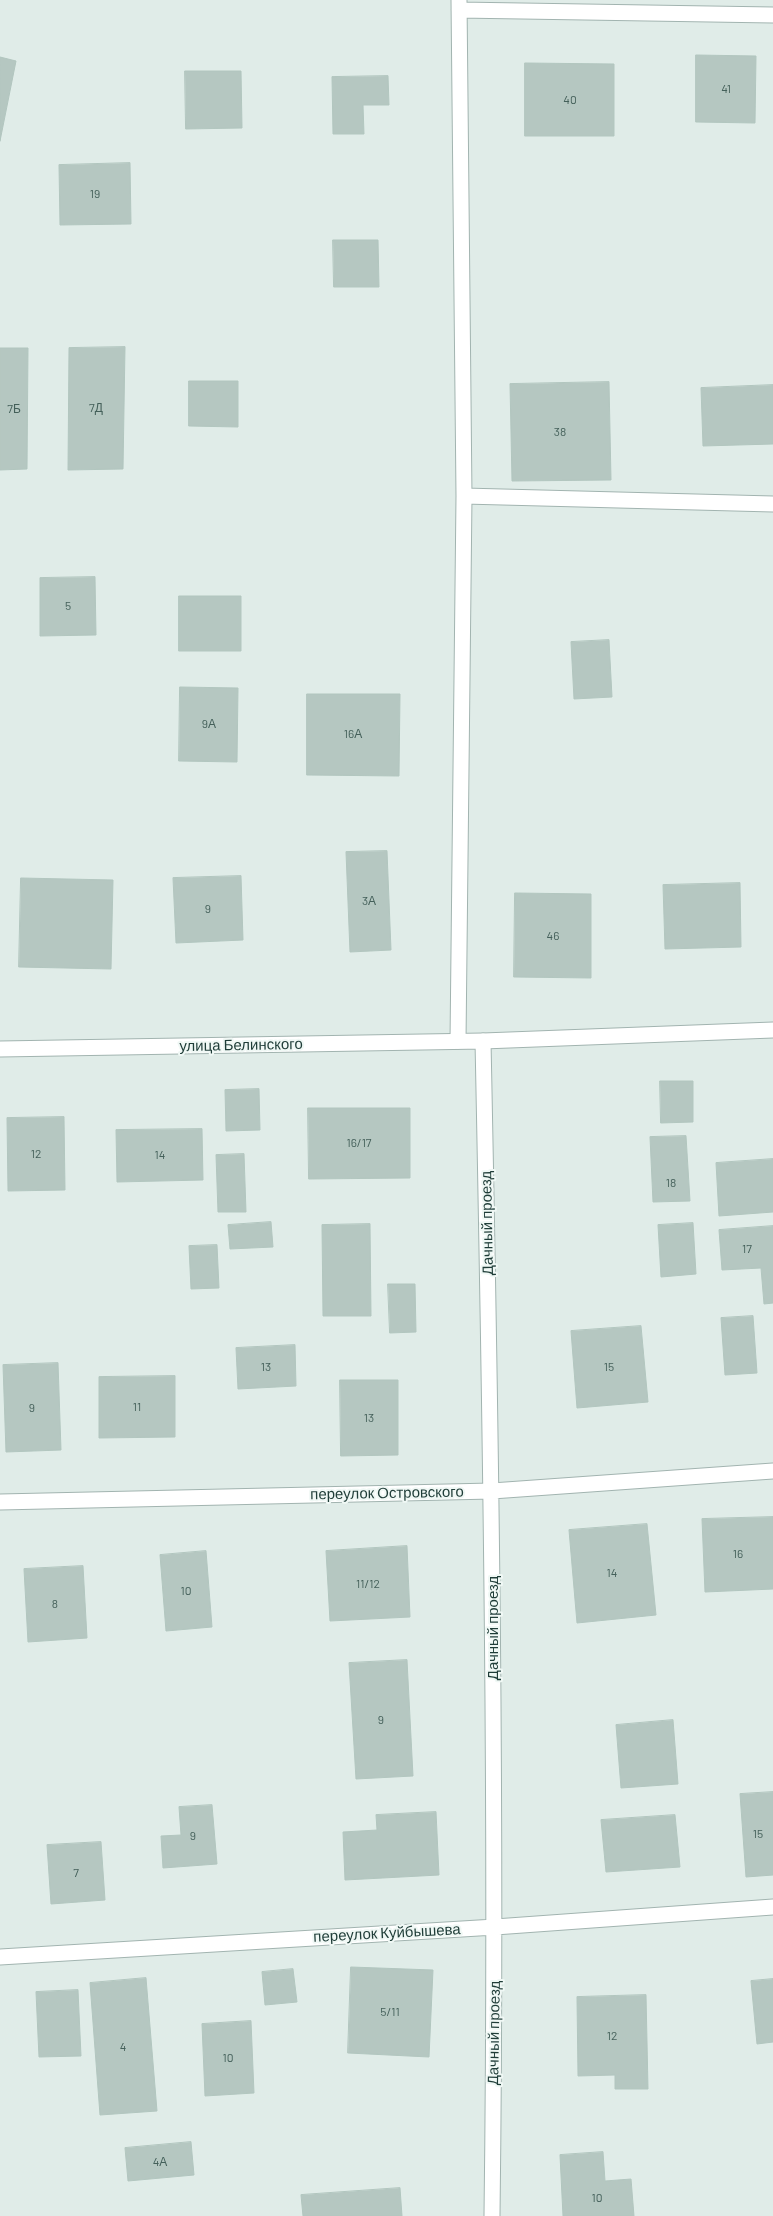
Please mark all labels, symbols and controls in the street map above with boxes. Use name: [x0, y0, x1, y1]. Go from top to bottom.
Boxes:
house number: 41: [721, 82, 731, 96]
house number: 40: [563, 93, 577, 107]
house number: 19: [90, 187, 100, 201]
house number: 7Д: [89, 401, 103, 415]
house number: 7Б: [7, 402, 21, 416]
house number: 38: [554, 425, 566, 439]
house number: 5: [65, 599, 71, 613]
house number: 9А: [202, 717, 216, 731]
house number: 16А: [344, 727, 362, 741]
house number: 3А: [362, 894, 376, 908]
house number: 9: [205, 902, 211, 916]
house number: 46: [547, 929, 559, 943]
street label: улица Белинского: [179, 1035, 303, 1055]
house number: 16/17: [346, 1136, 372, 1150]
house number: 12: [31, 1147, 41, 1161]
house number: 14: [155, 1148, 165, 1162]
street label: Дачный проезд: [477, 1171, 497, 1275]
house number: 18: [666, 1176, 676, 1190]
house number: 17: [742, 1242, 752, 1256]
house number: 13: [261, 1360, 271, 1374]
house number: 15: [604, 1360, 614, 1374]
house number: 11: [133, 1400, 141, 1414]
house number: 9: [29, 1401, 35, 1415]
house number: 13: [364, 1411, 374, 1425]
street label: переулок Островского: [310, 1483, 464, 1503]
house number: 16: [733, 1547, 743, 1561]
house number: 14: [607, 1566, 617, 1580]
street label: Дачный проезд: [484, 1576, 502, 1680]
house number: 11/12: [356, 1577, 380, 1591]
house number: 10: [181, 1584, 191, 1598]
house number: 8: [52, 1597, 58, 1611]
house number: 9: [378, 1713, 384, 1727]
house number: 15: [753, 1827, 763, 1841]
house number: 9: [190, 1829, 196, 1843]
house number: 7: [73, 1866, 79, 1880]
street label: переулок Куйбышева: [313, 1920, 461, 1946]
street label: Дачный проезд: [484, 1981, 504, 2085]
house number: 5/11: [380, 2005, 400, 2019]
house number: 12: [607, 2029, 617, 2043]
house number: 4: [120, 2040, 126, 2054]
house number: 10: [223, 2051, 233, 2065]
house number: 4А: [153, 2155, 167, 2169]
house number: 10: [592, 2191, 602, 2205]

